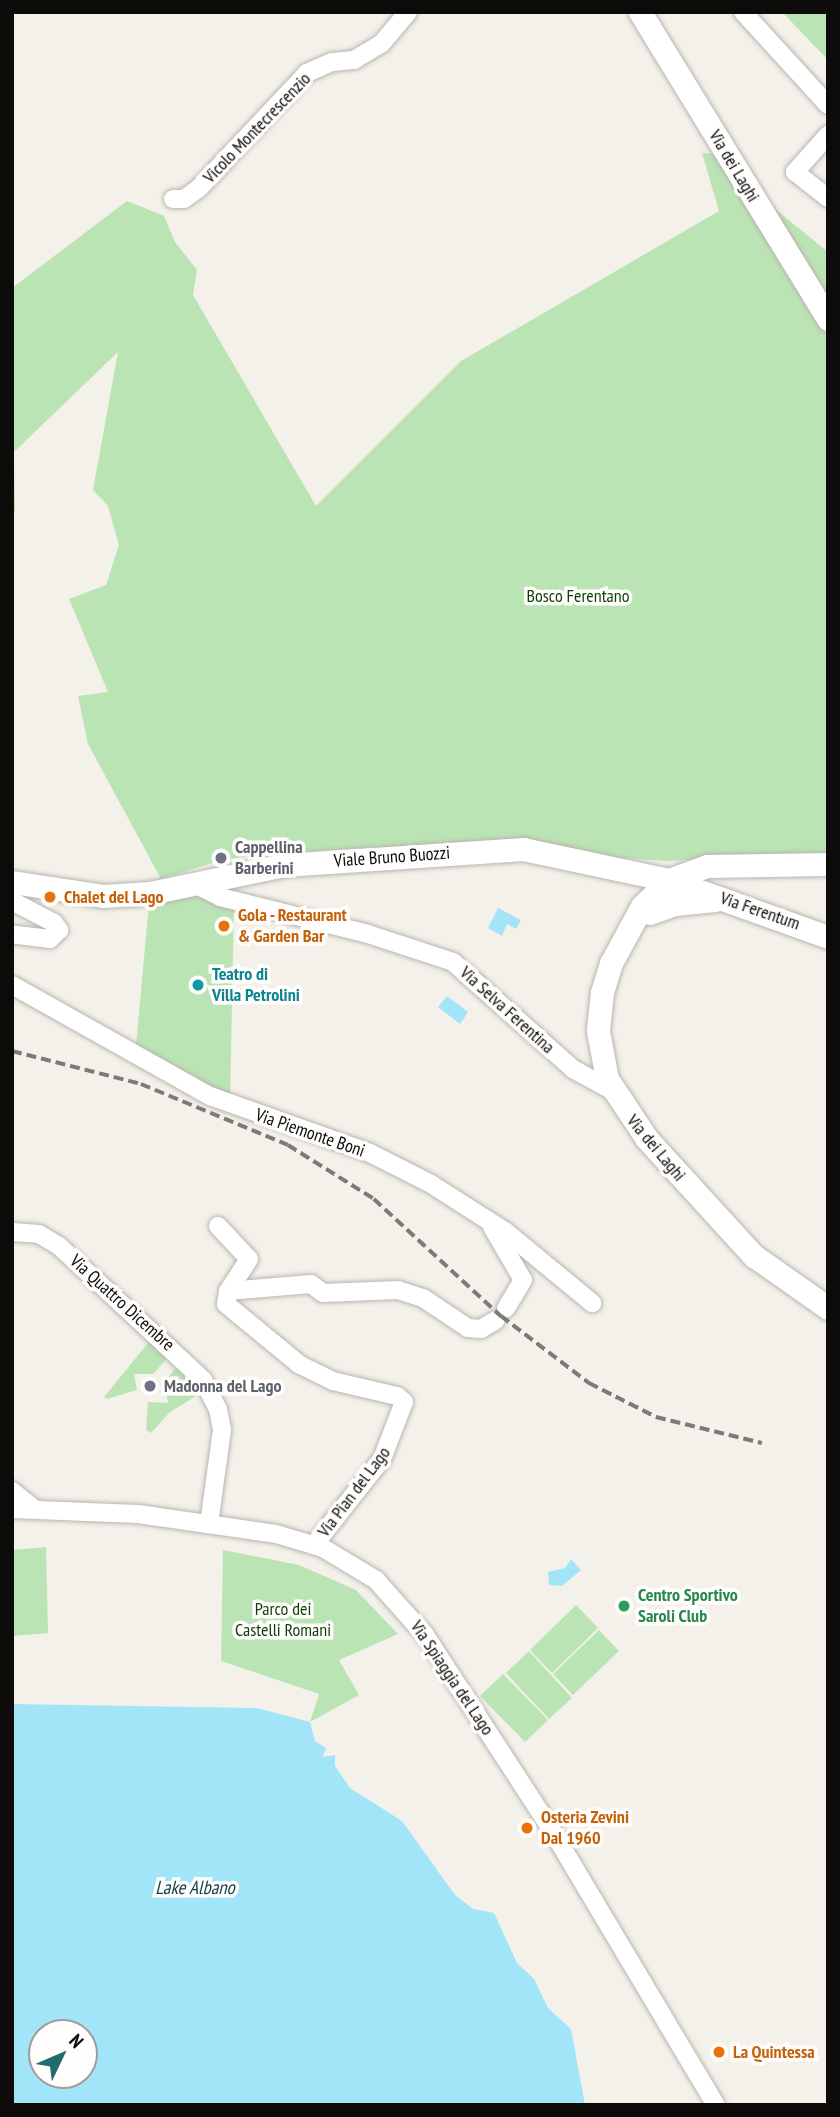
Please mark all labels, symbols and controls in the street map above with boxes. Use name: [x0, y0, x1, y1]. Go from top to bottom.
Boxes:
street label: Vicolo Montecrescenzio: [199, 68, 315, 188]
street label: Via dei Laghi: [704, 126, 764, 206]
park label: Bosco Ferentano: [527, 585, 629, 607]
place label: Cappellina Barberini: [235, 837, 303, 880]
street label: Viale Bruno Buozzi: [333, 842, 451, 872]
marker: Cappellina Barberini: [213, 850, 229, 866]
place label: Chalet del Lago: [64, 886, 164, 908]
street label: Via Ferentum: [717, 887, 803, 935]
marker: Chalet del Lago: [42, 889, 58, 905]
place label: Gola - Restaurant & Garden Bar: [238, 905, 349, 948]
marker: Gola - Restaurant & Garden Bar: [216, 918, 232, 934]
street label: Via Selva Ferentina: [455, 962, 559, 1058]
place label: Teatro di Villa Petrolini: [212, 964, 300, 1006]
marker: Teatro di Villa Petrolini: [190, 977, 206, 993]
street label: Via Piemonte Boni: [252, 1104, 368, 1162]
street label: Via dei Laghi: [622, 1110, 690, 1186]
street label: Via Quattro Dicembre: [65, 1250, 179, 1356]
place label: Madonna del Lago: [164, 1375, 282, 1397]
marker: Madonna del Lago: [142, 1378, 158, 1394]
street label: Via Pian del Lago: [313, 1443, 395, 1541]
place label: Centro Sportivo Saroli Club: [638, 1585, 738, 1628]
marker: Centro Sportivo Saroli Club: [616, 1598, 632, 1614]
park label: Parco dei Castelli Romani: [235, 1599, 331, 1642]
street label: Via Spiaggia del Lago: [406, 1617, 498, 1739]
place label: Osteria Zevini Dal 1960: [541, 1807, 629, 1850]
marker: Osteria Zevini Dal 1960: [519, 1820, 535, 1836]
water label: Lake Albano: [155, 1877, 235, 1899]
north arrow: [28, 2019, 98, 2089]
text: N: [64, 2029, 89, 2053]
place label: La Quintessa: [733, 2041, 815, 2063]
marker: La Quintessa: [711, 2044, 727, 2060]

